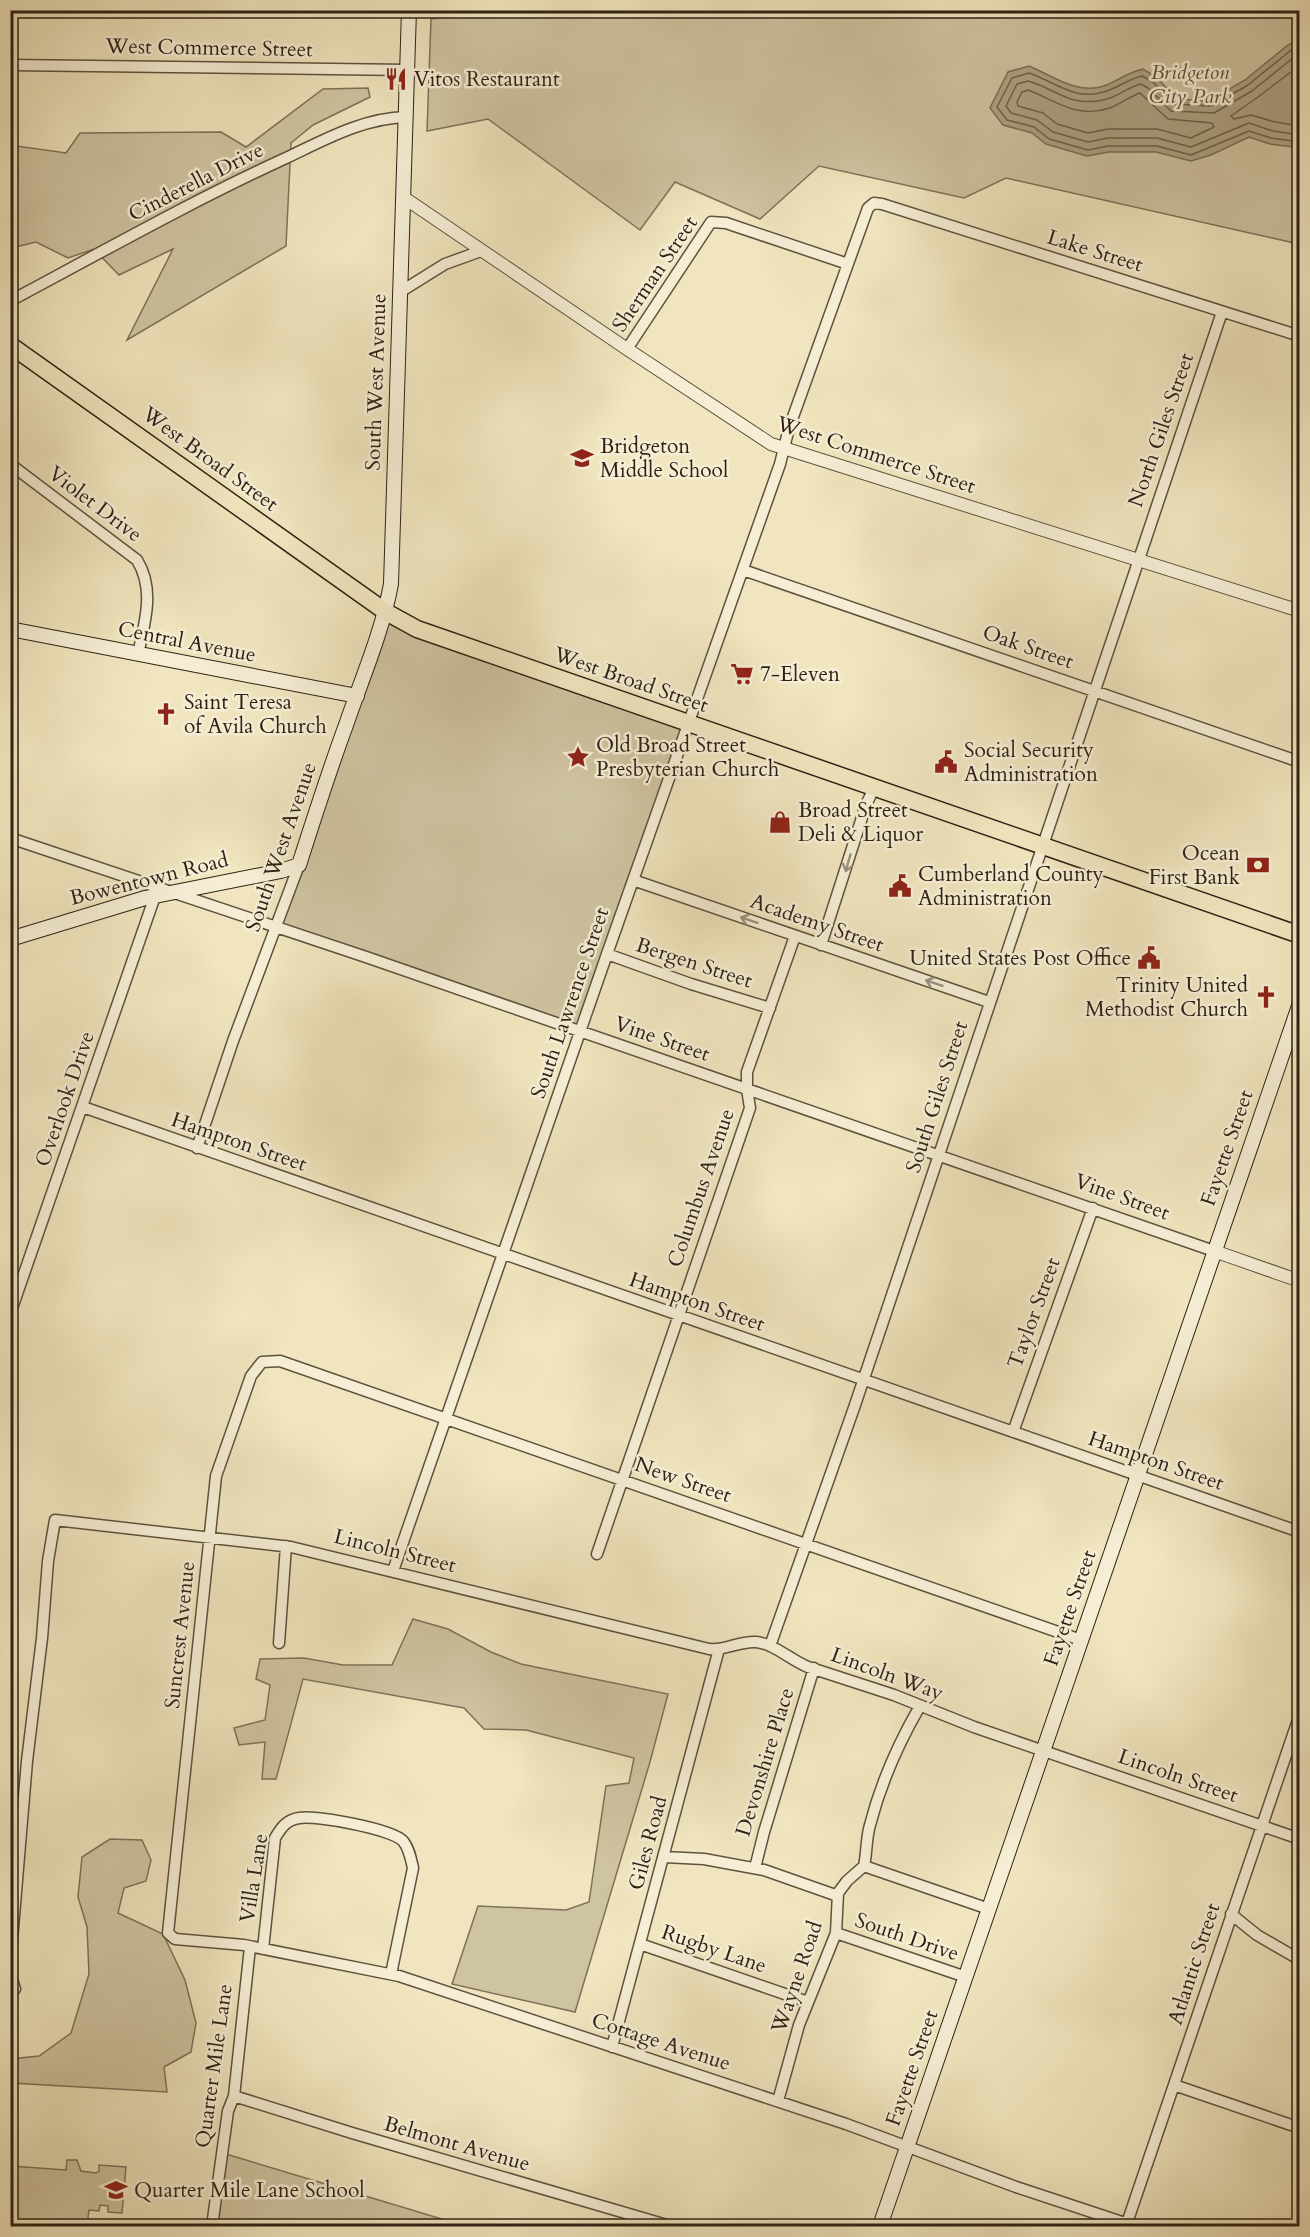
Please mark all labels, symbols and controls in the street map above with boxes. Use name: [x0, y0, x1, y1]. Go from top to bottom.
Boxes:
street label: West Commerce Street: [104, 32, 313, 64]
park label: Bridgeton City Park: [1149, 58, 1232, 111]
place label: Vitos Restaurant: [414, 65, 560, 94]
restaurant icon: Vitos Restaurant: [383, 66, 409, 92]
street label: Cinderella Drive: [123, 135, 269, 229]
street label: Sherman Street: [605, 210, 705, 338]
street label: Lake Street: [1044, 223, 1147, 279]
street label: South West Avenue: [358, 293, 394, 471]
street label: North Giles Street: [1121, 349, 1201, 511]
street label: West Broad Street: [135, 399, 284, 518]
street label: West Commerce Street: [772, 409, 979, 501]
place label: Bridgeton Middle School: [600, 432, 728, 485]
school or university icon: Bridgeton Middle School: [569, 445, 595, 471]
street label: Violet Drive: [42, 459, 148, 549]
street label: Central Avenue: [116, 614, 258, 670]
street label: Oak Street: [979, 618, 1078, 676]
street label: West Broad Street: [549, 640, 713, 720]
place label: 7-Eleven: [760, 660, 840, 689]
supermarket icon: 7-Eleven: [729, 661, 755, 687]
place label: Saint Teresa of Avila Church: [184, 688, 327, 741]
church icon: Saint Teresa of Avila Church: [153, 701, 179, 727]
place label: Old Broad Street Presbyterian Church: [596, 731, 780, 784]
place label: Social Security Administration: [964, 736, 1098, 789]
place icon: Old Broad Street Presbyterian Church: [565, 744, 591, 770]
public building icon: Social Security Administration: [933, 749, 959, 775]
street label: South West Avenue: [238, 758, 324, 936]
place label: Broad Street Deli & Liquor: [798, 796, 923, 849]
shop icon: Broad Street Deli & Liquor: [767, 809, 793, 835]
place label: Ocean First Bank: [1149, 839, 1241, 892]
street label: Bowentown Road: [67, 845, 231, 913]
bank icon: Ocean First Bank: [1245, 852, 1271, 878]
one-way arrow: [842, 853, 853, 872]
place label: Cumberland County Administration: [918, 860, 1104, 913]
public building icon: Cumberland County Administration: [887, 873, 913, 899]
street label: Academy Street: [746, 887, 888, 960]
street label: South Lawrence Street: [524, 903, 616, 1102]
one-way arrow: [740, 914, 759, 925]
street label: Bergen Street: [632, 931, 756, 996]
place label: United States Post Office: [910, 944, 1131, 973]
public building icon: United States Post Office: [1136, 945, 1162, 971]
place label: Trinity United Methodist Church: [1085, 971, 1248, 1024]
one-way arrow: [925, 977, 944, 988]
church icon: Trinity United Methodist Church: [1253, 984, 1279, 1010]
street label: Vine Street: [610, 1009, 714, 1069]
street label: South Giles Street: [899, 1017, 975, 1177]
street label: Overlook Drive: [28, 1027, 102, 1171]
street label: Fayette Street: [1194, 1086, 1260, 1210]
street label: Hampton Street: [167, 1105, 311, 1179]
street label: Columbus Avenue: [660, 1105, 742, 1271]
street label: Vine Street: [1071, 1166, 1174, 1228]
street label: Taylor Street: [1001, 1253, 1068, 1373]
street label: Hampton Street: [625, 1265, 769, 1339]
street label: Hampton Street: [1084, 1424, 1228, 1498]
street label: New Street: [631, 1450, 736, 1510]
street label: Lincoln Street: [331, 1522, 459, 1580]
street label: Fayette Street: [1037, 1546, 1103, 1670]
street label: Suncrest Avenue: [158, 1560, 202, 1710]
street label: Lincoln Way: [827, 1640, 947, 1708]
street label: Devonshire Place: [729, 1684, 801, 1840]
street label: Lincoln Street: [1114, 1742, 1242, 1810]
street label: Giles Road: [622, 1793, 674, 1893]
street label: Villa Lane: [233, 1831, 275, 1925]
street label: Atlantic Street: [1161, 1899, 1227, 2029]
street label: South Drive: [851, 1906, 963, 1968]
street label: Wayne Road: [764, 1917, 830, 2038]
street label: Rugby Lane: [658, 1918, 770, 1980]
street label: Quarter Mile Lane: [188, 1982, 240, 2150]
street label: Cottage Avenue: [588, 2006, 734, 2078]
street label: Fayette Street: [879, 2006, 945, 2130]
street label: Belmont Avenue: [381, 2109, 533, 2179]
place label: Quarter Mile Lane School: [134, 2176, 365, 2205]
school or university icon: Quarter Mile Lane School: [103, 2177, 129, 2203]

